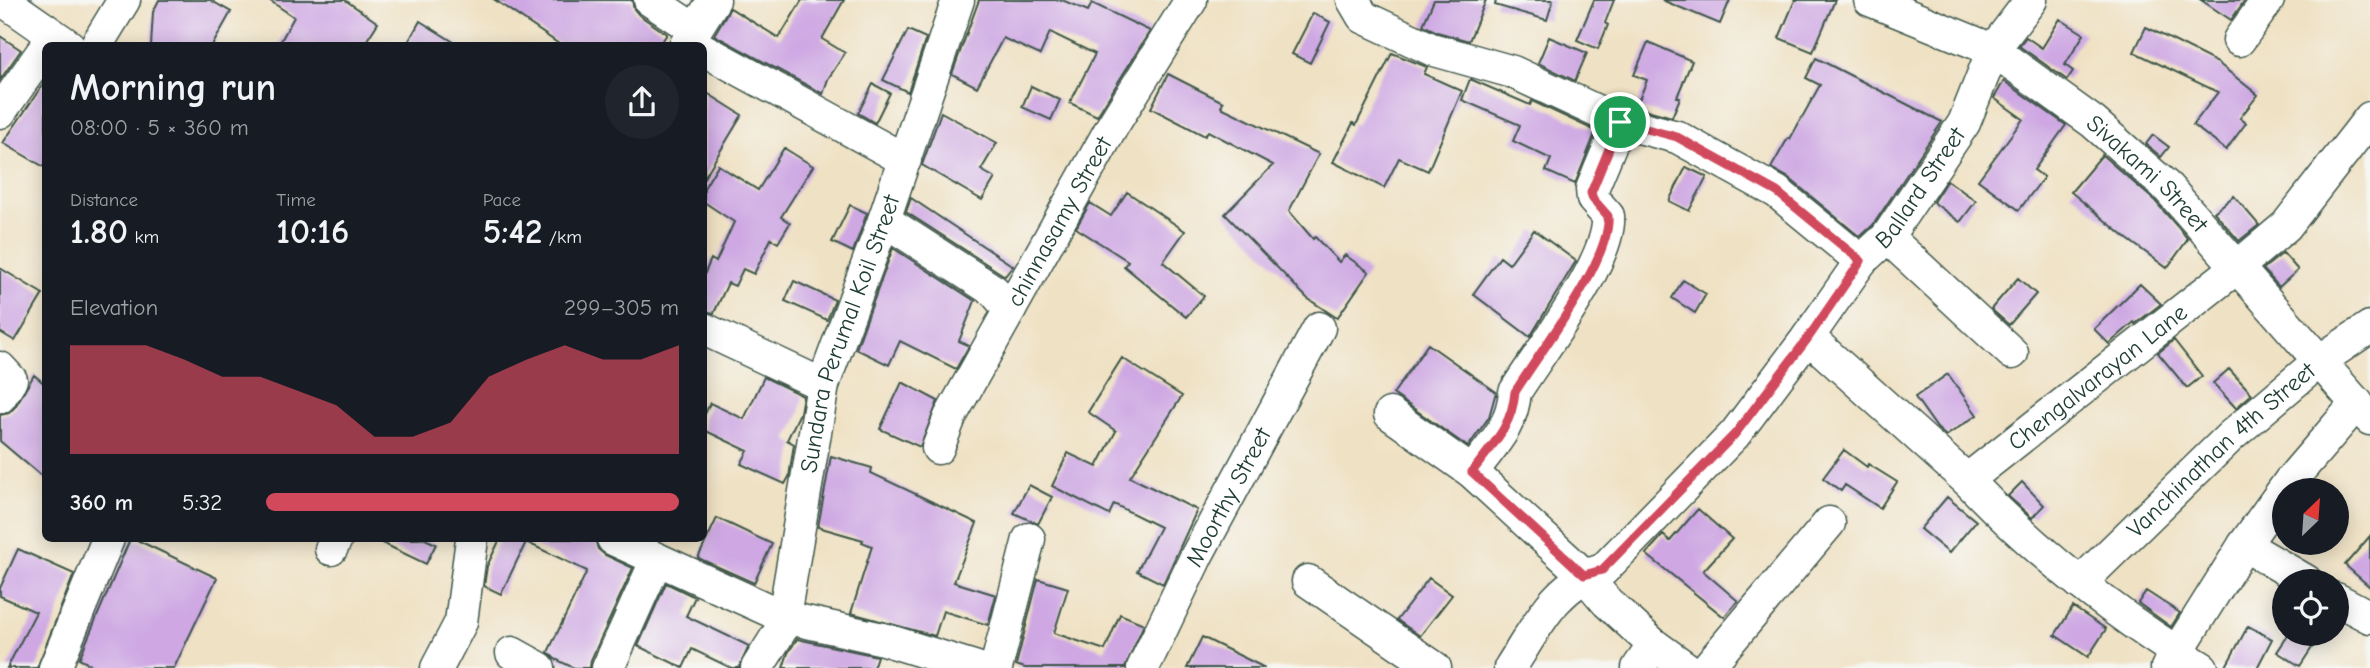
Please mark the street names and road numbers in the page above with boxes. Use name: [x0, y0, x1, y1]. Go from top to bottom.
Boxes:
street label: Sivakami Street: [2081, 109, 2215, 239]
street label: Ballard Street: [1870, 121, 1972, 255]
street label: chinnasamy Street: [1001, 131, 1118, 311]
street label: Sundara Perumal Koil Street: [794, 190, 906, 475]
street label: Chengalvarayan Lane: [2002, 298, 2193, 456]
street label: Vanchinathan 4th Street: [2121, 356, 2322, 543]
street label: Moorthy Street: [1180, 422, 1277, 571]

